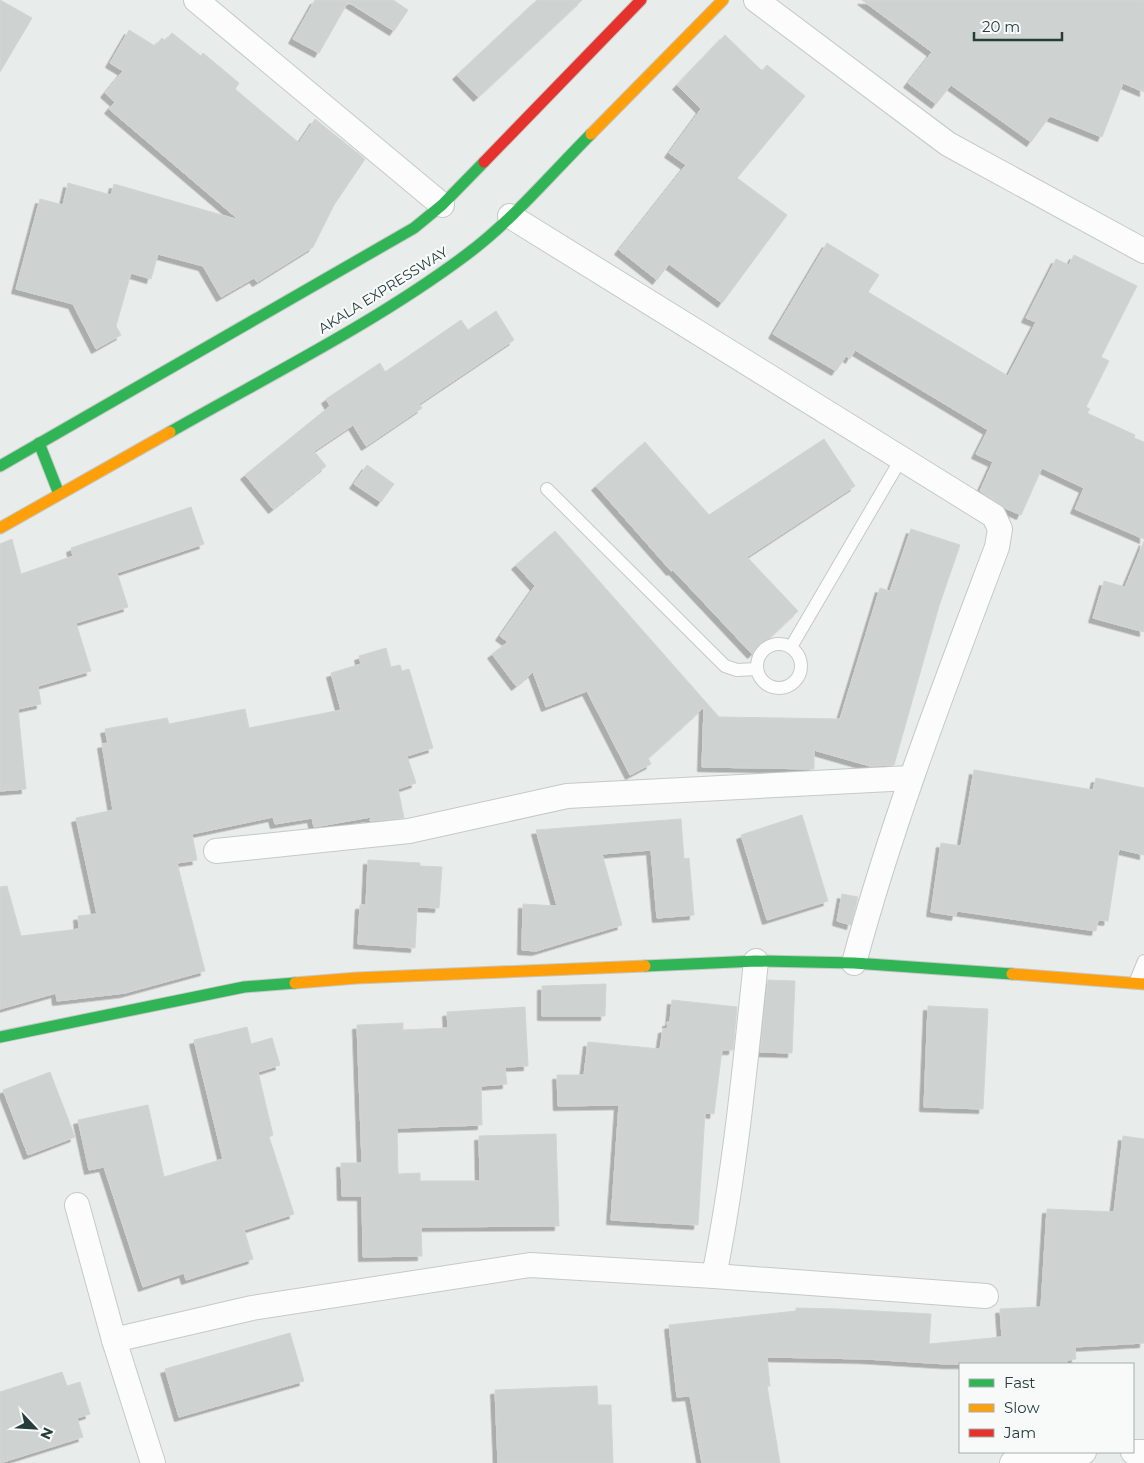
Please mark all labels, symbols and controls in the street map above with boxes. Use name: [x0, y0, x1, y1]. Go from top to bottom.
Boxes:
scale bar: [974, 10, 1062, 42]
text: 20 m: [982, 17, 1020, 36]
street label: AKALA EXPRESSWAY: [315, 243, 451, 337]
legend: [959, 1363, 1134, 1453]
text: Fast: [1004, 1373, 1035, 1392]
text: Slow: [1004, 1398, 1040, 1417]
north arrow: [10, 1403, 60, 1453]
text: Jam: [1003, 1423, 1036, 1442]
text: N: [36, 1425, 57, 1442]

